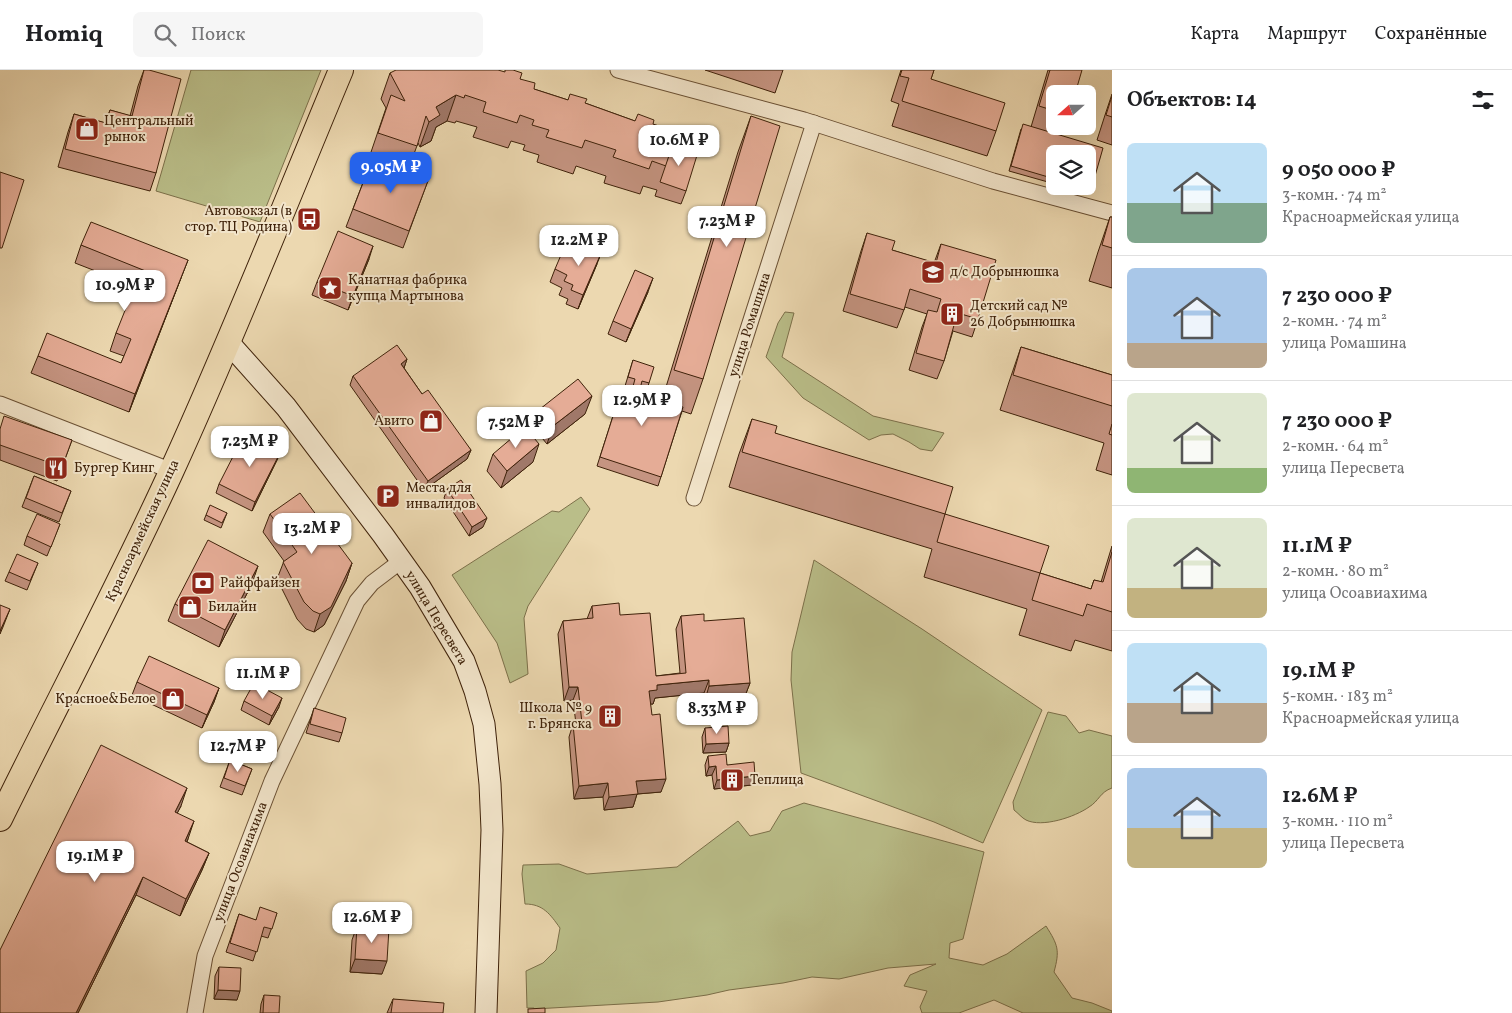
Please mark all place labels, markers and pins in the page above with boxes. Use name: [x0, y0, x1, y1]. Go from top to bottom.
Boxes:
place label: Центральный рынок: [104, 112, 194, 147]
shop icon: Центральный рынок: [74, 116, 100, 142]
pin: 10.6M ₽: [633, 124, 725, 167]
pin: 9.05M ₽: [345, 152, 437, 194]
place label: Автовокзал (в стор. ТЦ Родина): [185, 202, 292, 237]
bus stop icon: Автовокзал (в стор. ТЦ Родина): [296, 206, 322, 232]
pin: 7.23M ₽: [681, 206, 773, 248]
pin: 12.2M ₽: [533, 224, 625, 267]
school or university icon: д/с Добрынюшка: [920, 259, 946, 285]
place label: д/с Добрынюшка: [950, 263, 1059, 282]
pin: 10.9M ₽: [79, 270, 171, 312]
place label: Канатная фабрика купца Мартынова: [348, 271, 467, 306]
place icon: Канатная фабрика купца Мартынова: [317, 275, 343, 301]
place label: Детский сад № 26 Добрынюшка: [970, 297, 1076, 332]
building icon: Детский сад № 26 Добрынюшка: [939, 301, 965, 327]
pin: 12.9M ₽: [596, 384, 688, 427]
pin: 7.52M ₽: [470, 406, 562, 449]
shop icon: Авито: [418, 408, 444, 434]
place label: Авито: [374, 412, 414, 431]
pin: 7.23M ₽: [204, 426, 296, 468]
restaurant icon: Бургер Кинг: [43, 455, 69, 481]
place label: Бургер Кинг: [74, 459, 154, 478]
place label: Места для инвалидов: [406, 479, 476, 514]
parking icon: Места для инвалидов: [375, 483, 401, 509]
pin: 13.2M ₽: [266, 512, 358, 555]
bank icon: Райффайзен: [190, 570, 216, 596]
place label: Райффайзен: [220, 574, 300, 593]
shop icon: Билайн: [177, 594, 203, 620]
place label: Билайн: [208, 598, 257, 617]
pin: 11.1M ₽: [217, 658, 309, 700]
shop icon: Красное&Белое: [160, 686, 186, 712]
place label: Красное&Белое: [55, 690, 156, 709]
pin: 8.33M ₽: [671, 692, 763, 735]
place label: Школа № 9 г. Брянска: [519, 699, 592, 734]
building icon: Школа № 9 г. Брянска: [597, 703, 623, 729]
pin: 12.7M ₽: [192, 730, 284, 773]
building icon: Теплица: [719, 767, 745, 793]
place label: Теплица: [750, 771, 804, 790]
pin: 19.1M ₽: [49, 840, 141, 883]
pin: 12.6M ₽: [326, 902, 418, 944]

